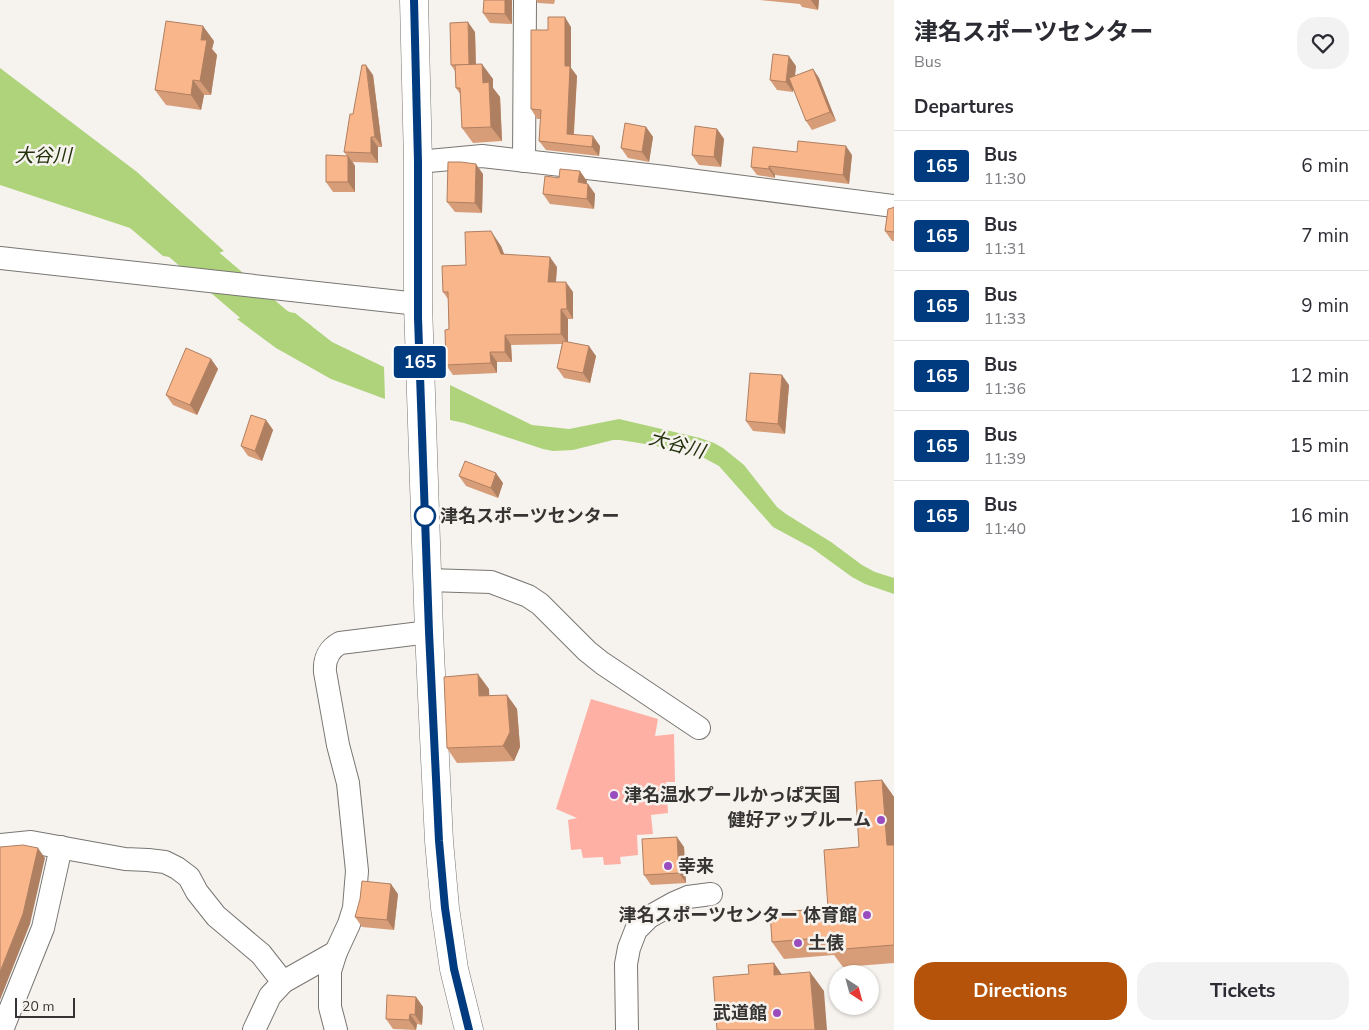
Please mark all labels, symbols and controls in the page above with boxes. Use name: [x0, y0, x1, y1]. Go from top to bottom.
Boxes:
text: 津名スポーツセンター: [914, 16, 1154, 48]
button: heart: [1297, 17, 1349, 69]
text: Bus: [914, 51, 942, 73]
text: Departures: [914, 94, 1014, 120]
text: Bus: [984, 142, 1017, 168]
water label: 大谷川: [14, 143, 73, 169]
text: 6 min: [1301, 153, 1349, 179]
text: 165: [925, 154, 958, 178]
text: 11:30: [984, 168, 1026, 190]
text: Bus: [984, 212, 1017, 238]
text: 7 min: [1301, 223, 1349, 249]
text: 165: [925, 224, 958, 248]
text: 11:31: [984, 238, 1026, 260]
text: Bus: [984, 282, 1017, 308]
text: 9 min: [1301, 293, 1349, 319]
text: 165: [925, 294, 958, 318]
text: 11:33: [984, 308, 1026, 330]
line badge: 165: [391, 346, 449, 378]
text: 165: [404, 350, 436, 374]
text: Bus: [984, 352, 1017, 378]
text: 12 min: [1290, 363, 1349, 389]
text: 165: [925, 364, 958, 388]
text: 11:36: [984, 378, 1026, 400]
text: Bus: [984, 422, 1017, 448]
water label: 大谷川: [646, 425, 710, 465]
text: 15 min: [1290, 433, 1349, 459]
text: 165: [925, 434, 958, 458]
text: 11:39: [984, 448, 1026, 470]
text: Bus: [984, 492, 1017, 518]
text: 16 min: [1290, 503, 1349, 529]
place label: 津名スポーツセンター: [440, 504, 620, 528]
text: 165: [925, 504, 958, 528]
marker: 津名スポーツセンター: [414, 505, 436, 527]
text: 11:40: [984, 518, 1026, 540]
place label: 津名温水プールかっぱ天国: [624, 783, 840, 807]
marker: 津名温水プールかっぱ天国: [608, 789, 620, 801]
place label: 健好アップルーム: [728, 808, 871, 832]
marker: 健好アップルーム: [875, 814, 887, 826]
place label: 幸来: [678, 854, 714, 878]
marker: 幸来: [662, 860, 674, 872]
place label: 津名スポーツセンター 体育館: [619, 903, 857, 927]
marker: 津名スポーツセンター 体育館: [861, 909, 873, 921]
place label: 土俵: [808, 931, 844, 955]
marker: 土俵: [792, 937, 804, 949]
button: Directions: [914, 962, 1127, 1020]
button: Tickets: [1137, 962, 1349, 1020]
north arrow: [829, 965, 879, 1015]
map controls: [829, 965, 879, 1015]
scale bar: [15, 995, 75, 1018]
text: 20 m: [22, 997, 54, 1016]
place label: 武道館: [713, 1001, 767, 1025]
marker: 武道館: [771, 1007, 783, 1019]

